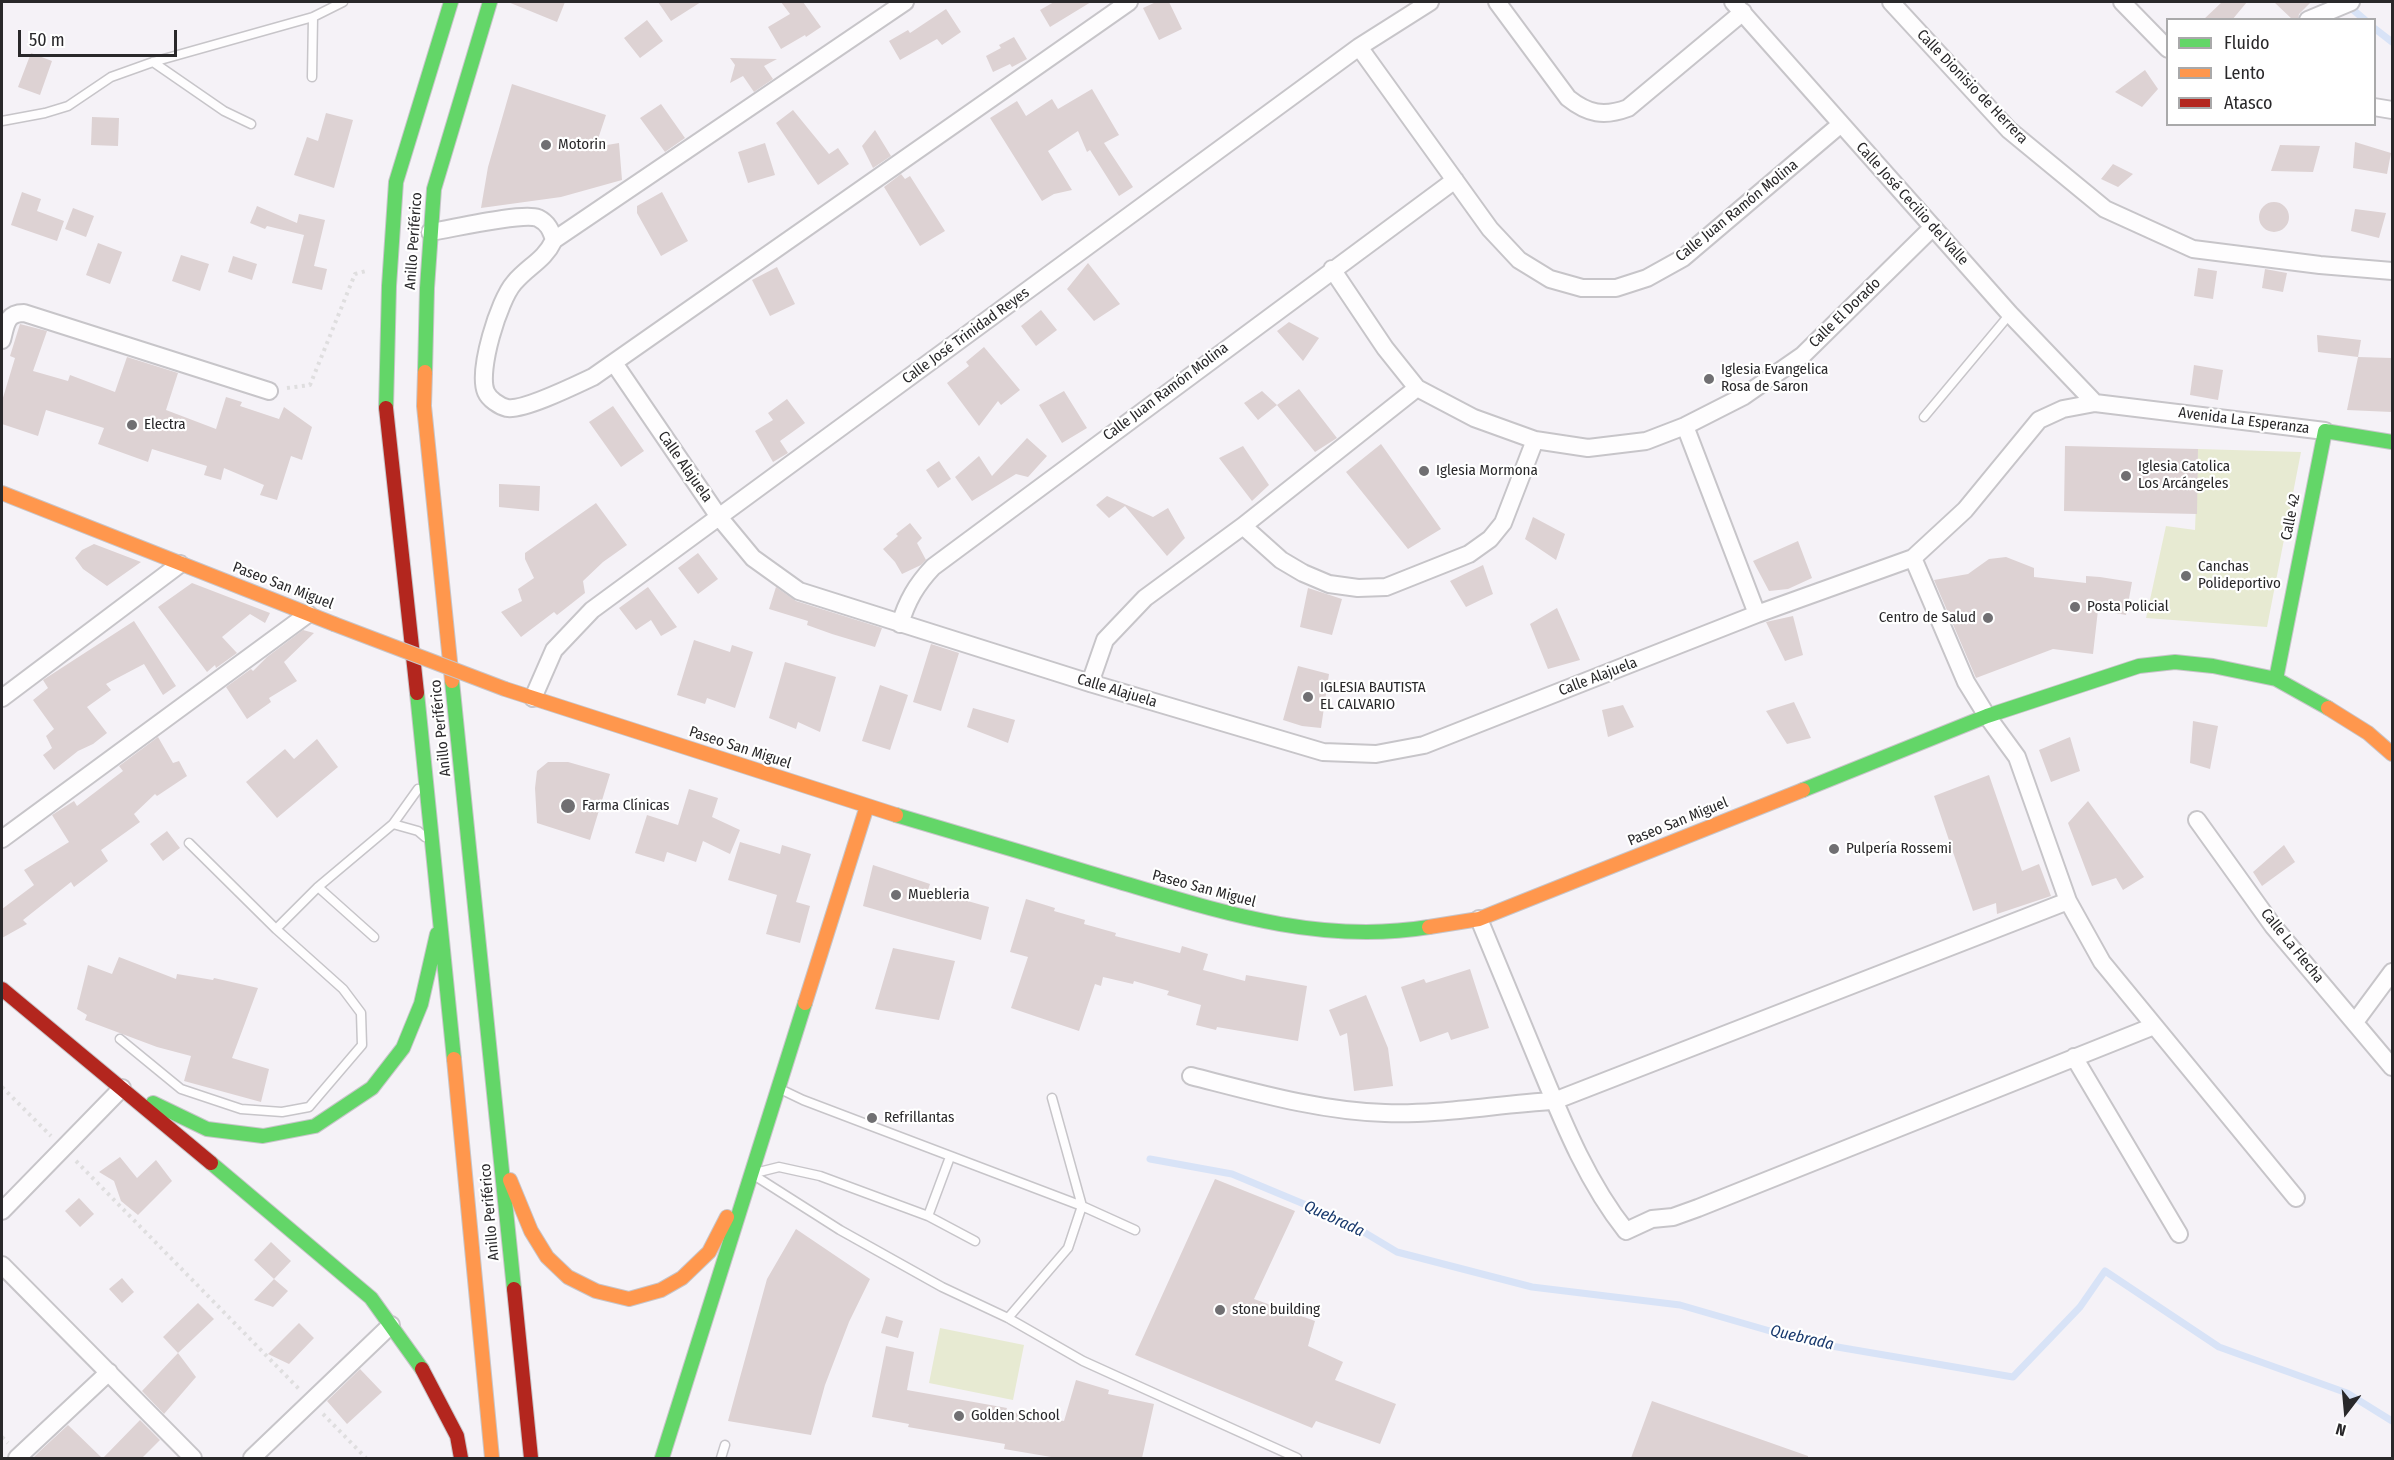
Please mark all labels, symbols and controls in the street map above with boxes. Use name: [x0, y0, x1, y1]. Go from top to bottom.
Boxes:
scale bar: [21, 18, 180, 56]
legend: [2166, 18, 2376, 126]
street label: Calle Dionisio de Herrera: [1913, 26, 2031, 148]
text: 50 m: [29, 29, 65, 51]
text: Fluido: [2224, 32, 2270, 54]
text: Lento: [2224, 62, 2265, 84]
text: Atasco: [2224, 92, 2272, 114]
place label: Motorin: [558, 136, 606, 154]
marker: Motorin: [539, 138, 553, 152]
street label: Calle José Cecilio del Valle: [1852, 139, 1972, 269]
street label: Calle Juan Ramón Molina: [1672, 156, 1802, 266]
street label: Anillo Periférico: [402, 192, 426, 290]
street label: Calle El Dorado: [1805, 274, 1885, 352]
street label: Calle José Trinidad Reyes: [899, 284, 1033, 388]
street label: Calle Juan Ramón Molina: [1100, 339, 1232, 445]
place label: Iglesia Evangelica Rosa de Saron: [1721, 361, 1828, 396]
marker: Iglesia Evangelica Rosa de Saron: [1702, 372, 1716, 386]
street label: Avenida La Esperanza: [2177, 404, 2311, 438]
place label: Electra: [144, 416, 186, 434]
marker: Electra: [125, 418, 139, 432]
street label: Calle Alajuela: [654, 428, 716, 506]
place label: Iglesia Catolica Los Arcángeles: [2138, 458, 2230, 493]
place label: Iglesia Mormona: [1436, 462, 1538, 480]
marker: Iglesia Mormona: [1417, 464, 1431, 478]
marker: Iglesia Catolica Los Arcángeles: [2119, 469, 2133, 483]
street label: Calle 42: [2278, 492, 2304, 542]
place label: Canchas Polideportivo: [2198, 558, 2281, 593]
street label: Paseo San Miguel: [230, 559, 336, 613]
marker: Canchas Polideportivo: [2179, 569, 2193, 583]
place label: Posta Policial: [2087, 598, 2169, 616]
marker: Posta Policial: [2068, 600, 2082, 614]
place label: Centro de Salud: [1879, 609, 1976, 627]
marker: Centro de Salud: [1981, 611, 1995, 625]
street label: Calle Alajuela: [1556, 654, 1640, 700]
street label: Calle Alajuela: [1075, 670, 1159, 712]
street label: Anillo Periférico: [427, 679, 455, 777]
place label: IGLESIA BAUTISTA EL CALVARIO: [1320, 679, 1426, 714]
marker: IGLESIA BAUTISTA EL CALVARIO: [1301, 690, 1315, 704]
street label: Paseo San Miguel: [687, 723, 793, 773]
street label: Paseo San Miguel: [1625, 794, 1731, 850]
marker: Farma Clínicas: [559, 797, 577, 815]
place label: Farma Clínicas: [582, 797, 669, 815]
place label: Pulpería Rossemi: [1846, 840, 1952, 858]
marker: Pulpería Rossemi: [1827, 842, 1841, 856]
street label: Paseo San Miguel: [1150, 867, 1258, 911]
place label: Muebleria: [908, 886, 970, 904]
marker: Muebleria: [889, 888, 903, 902]
street label: Calle La Flecha: [2257, 905, 2327, 987]
place label: Refrillantas: [884, 1109, 955, 1127]
marker: Refrillantas: [865, 1111, 879, 1125]
street label: Anillo Periférico: [477, 1163, 503, 1261]
water label: Quebrada: [1301, 1197, 1367, 1241]
place label: stone building: [1232, 1301, 1320, 1319]
marker: stone building: [1213, 1303, 1227, 1317]
water label: Quebrada: [1768, 1321, 1836, 1355]
north arrow: [2316, 1382, 2376, 1442]
place label: Golden School: [971, 1407, 1060, 1425]
marker: Golden School: [952, 1409, 966, 1423]
text: N: [2334, 1419, 2348, 1440]

